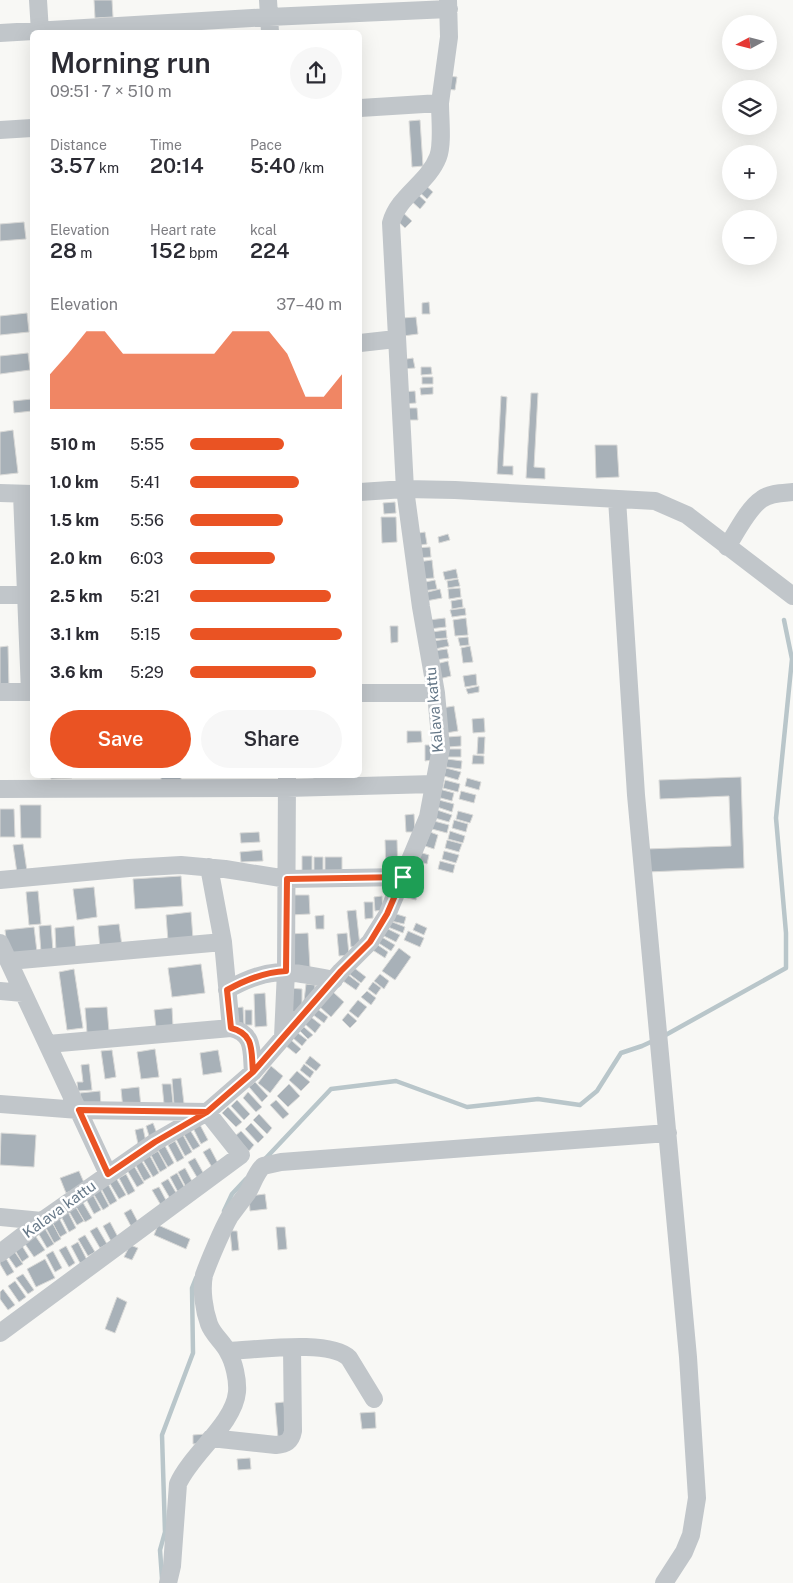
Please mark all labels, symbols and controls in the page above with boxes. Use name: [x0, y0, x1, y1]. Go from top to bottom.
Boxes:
north arrow: [722, 15, 778, 70]
map controls: [722, 15, 777, 265]
text: Morning run: [50, 46, 211, 79]
button: share: [290, 47, 342, 99]
button: layers: [722, 80, 777, 135]
text: 09:51 · 7 × 510 m: [50, 82, 172, 101]
text: Distance: [50, 137, 107, 153]
text: Time: [150, 137, 182, 153]
text: Pace: [250, 137, 282, 153]
button: +: [722, 145, 777, 200]
text: 3.57: [50, 153, 96, 178]
text: 20:14: [150, 153, 204, 178]
text: 5:40: [250, 153, 296, 178]
text: km: [96, 160, 119, 176]
text: /km: [296, 160, 324, 176]
button: −: [722, 210, 777, 265]
text: Elevation: [50, 222, 109, 238]
text: Heart rate: [150, 222, 216, 238]
text: kcal: [250, 222, 277, 238]
text: 28: [50, 238, 77, 263]
text: 152: [150, 238, 186, 263]
text: 224: [250, 238, 289, 263]
text: m: [77, 245, 92, 261]
text: bpm: [186, 245, 218, 261]
text: Elevation: [50, 295, 118, 314]
text: 37–40 m: [276, 295, 342, 314]
text: 510 m: [50, 435, 96, 454]
text: 5:55: [130, 435, 164, 454]
text: 1.0 km: [50, 473, 99, 492]
text: 5:41: [130, 473, 160, 492]
text: 1.5 km: [50, 511, 99, 530]
text: 5:56: [130, 511, 164, 530]
text: 2.0 km: [50, 549, 102, 568]
text: 6:03: [130, 549, 163, 568]
text: 2.5 km: [50, 587, 102, 606]
text: 5:21: [130, 587, 160, 606]
text: 3.1 km: [50, 625, 99, 644]
text: 5:15: [130, 625, 161, 644]
text: 3.6 km: [50, 663, 103, 682]
text: 5:29: [130, 663, 164, 682]
street label: Kalava kattu: [422, 666, 446, 754]
button: Save: [50, 710, 191, 768]
button: Share: [201, 710, 342, 768]
pin: [382, 856, 424, 898]
icon: arrive: [389, 863, 417, 891]
street label: Kalava kattu: [19, 1177, 99, 1241]

